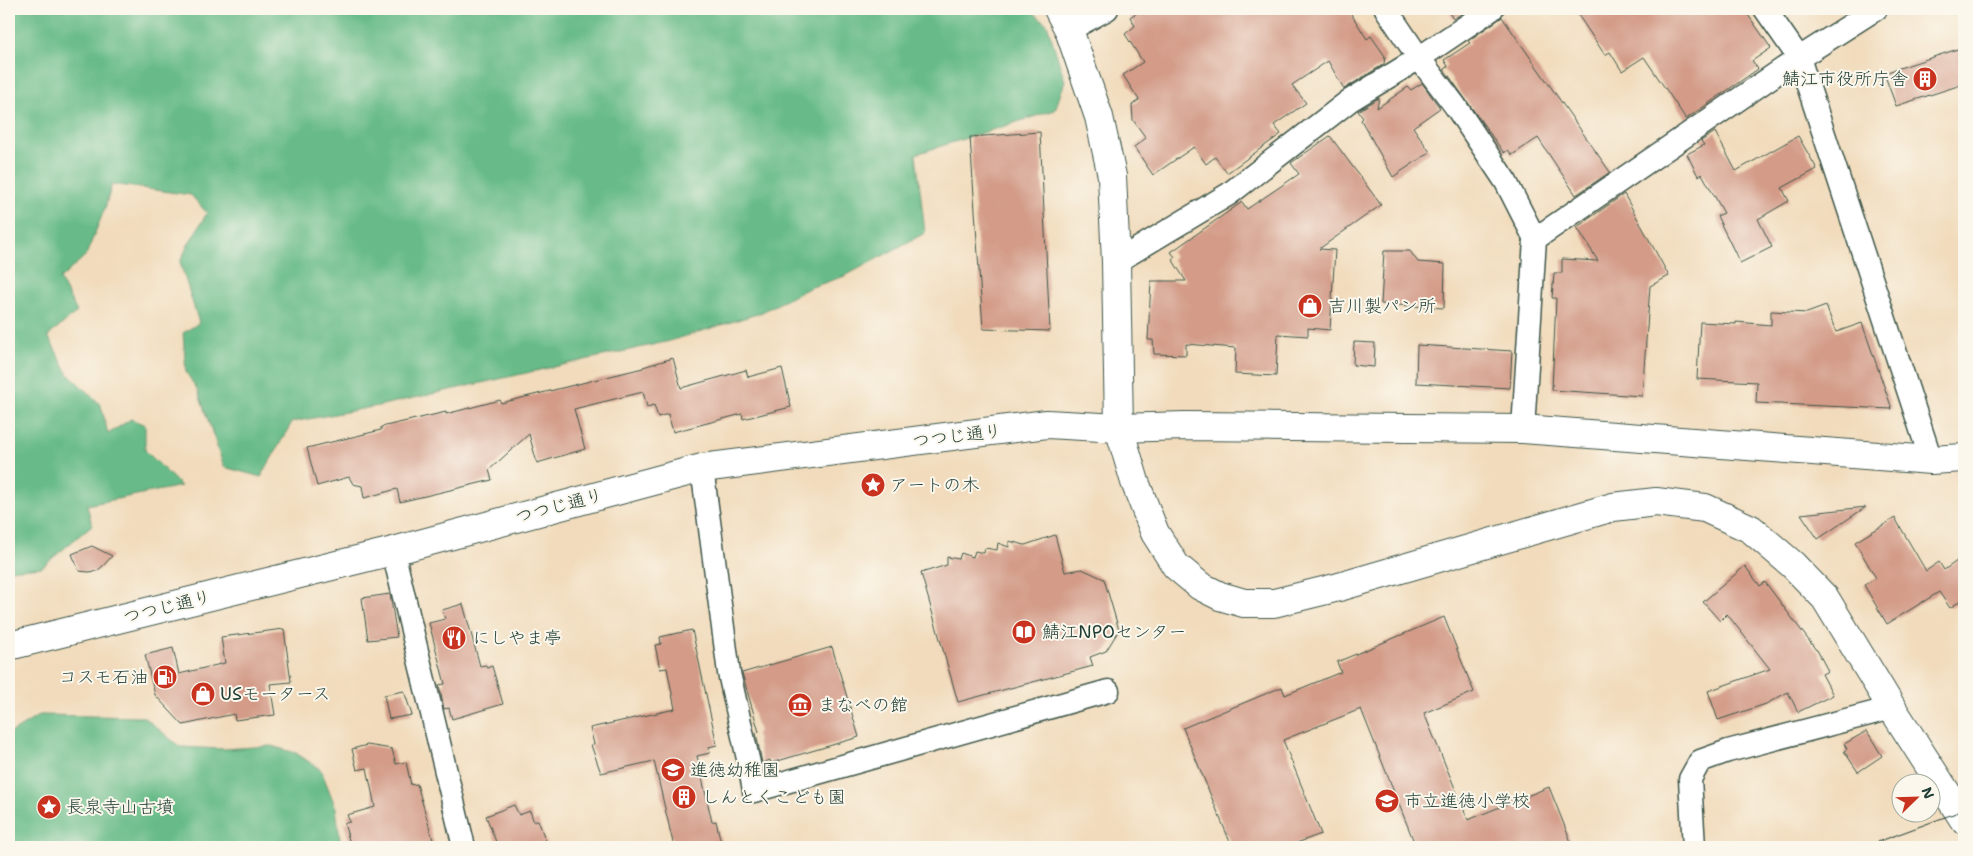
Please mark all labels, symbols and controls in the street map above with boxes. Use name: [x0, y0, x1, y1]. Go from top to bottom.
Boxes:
building icon: 鯖江市役所庁舎: [1912, 66, 1938, 92]
place label: 鯖江市役所庁舎: [1782, 67, 1908, 91]
shop icon: 吉川製パン所: [1297, 293, 1323, 319]
place label: 吉川製パン所: [1328, 294, 1436, 318]
street label: つつじ通り: [911, 419, 1003, 453]
place icon: アートの木: [860, 472, 886, 498]
place label: アートの木: [890, 473, 979, 497]
street label: つつじ通り: [512, 483, 606, 529]
street label: つつじ通り: [120, 584, 214, 630]
library icon: 鯖江NPOセンター: [1011, 619, 1037, 645]
place label: 鯖江NPOセンター: [1042, 620, 1186, 644]
restaurant icon: にしやま亭: [441, 625, 467, 651]
place label: にしやま亭: [472, 626, 562, 650]
fuel station icon: コスモ石油: [152, 664, 178, 690]
place label: コスモ石油: [59, 665, 148, 689]
shop icon: USモータース: [190, 681, 216, 707]
place label: USモータース: [220, 682, 331, 706]
museum icon: まなべの館: [787, 692, 813, 718]
place label: まなべの館: [818, 693, 908, 717]
school or university icon: 進徳幼稚園: [660, 757, 686, 783]
place label: 進徳幼稚園: [690, 758, 780, 782]
north arrow: [1890, 774, 1940, 824]
building icon: しんとくこども園: [671, 784, 697, 810]
text: N: [1918, 784, 1938, 802]
place label: しんとくこども園: [702, 785, 846, 809]
school or university icon: 市立進徳小学校: [1374, 788, 1400, 814]
place label: 市立進徳小学校: [1404, 789, 1530, 813]
place icon: 長泉寺山古墳: [36, 794, 62, 820]
place label: 長泉寺山古墳: [66, 795, 174, 819]

